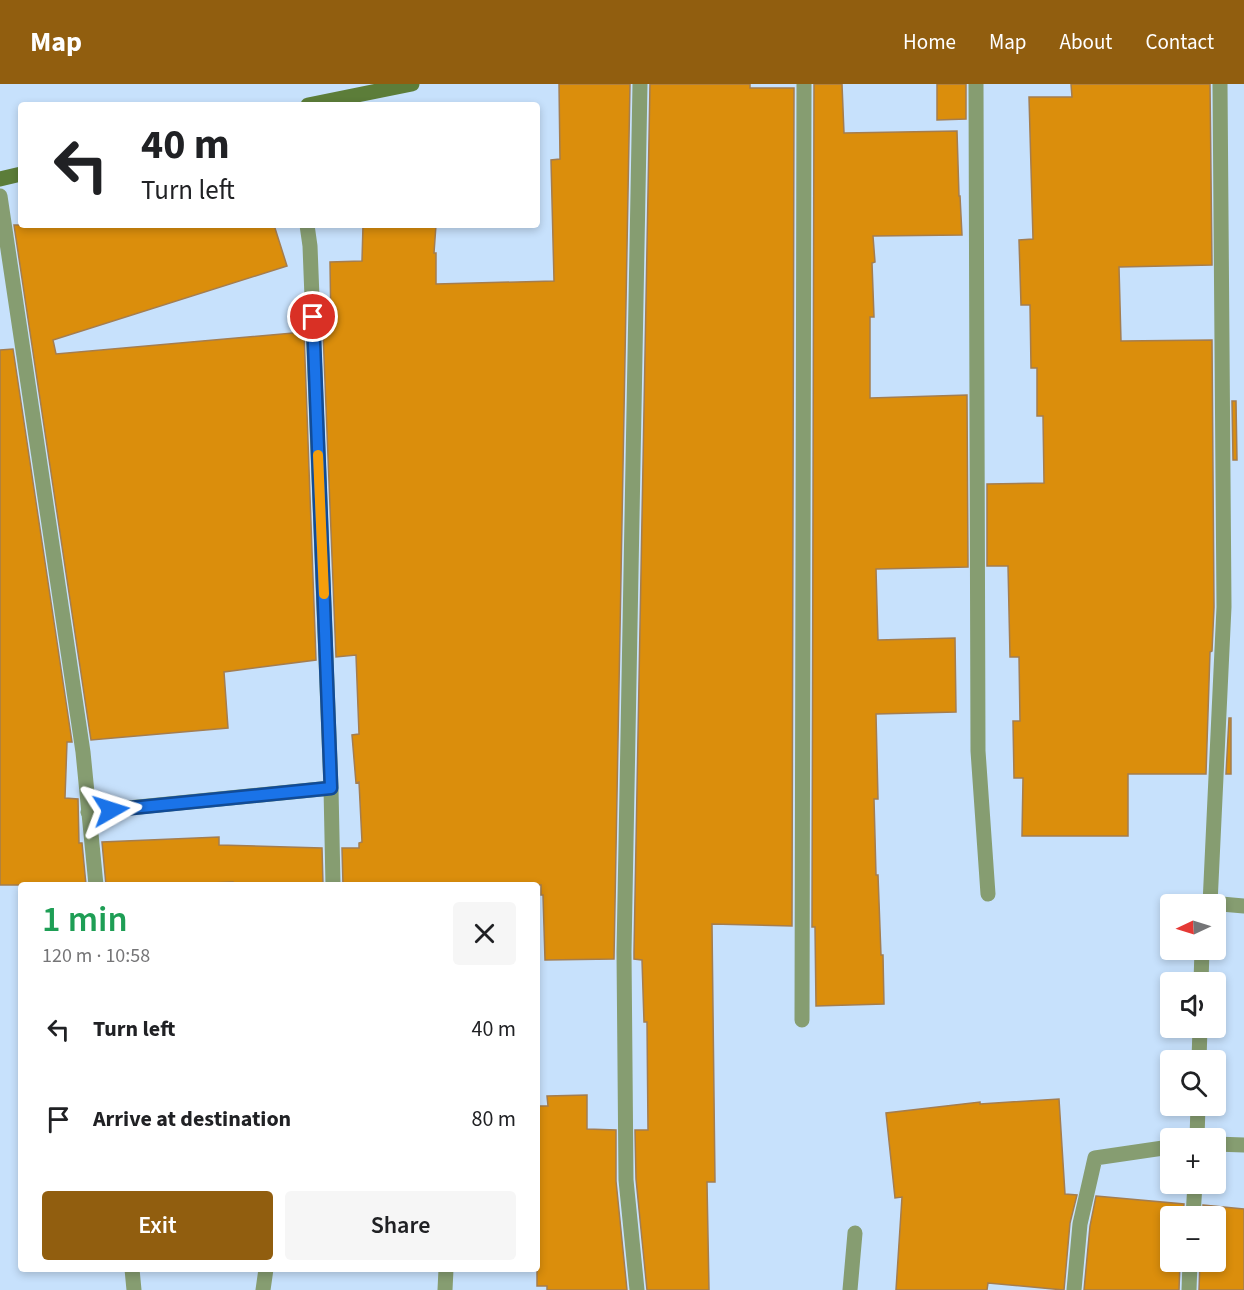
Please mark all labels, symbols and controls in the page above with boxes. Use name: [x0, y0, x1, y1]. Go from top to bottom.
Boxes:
text: Map: [30, 22, 82, 62]
text: Home: [903, 27, 956, 57]
text: Map: [989, 27, 1027, 57]
text: About: [1060, 27, 1112, 57]
text: Contact: [1145, 27, 1214, 57]
text: 40 m: [141, 115, 230, 175]
icon: left: [42, 126, 120, 204]
text: Turn left: [141, 171, 235, 210]
pin: [287, 291, 338, 342]
icon: arrive: [296, 300, 329, 333]
position arrow: [79, 778, 143, 842]
text: 1 min: [42, 894, 128, 945]
north arrow: [1160, 894, 1226, 960]
map controls: [1160, 894, 1226, 1272]
button: close: [453, 902, 516, 965]
text: 120 m · 10:58: [42, 942, 150, 970]
button: sound: [1160, 972, 1226, 1038]
icon: left: [42, 1013, 75, 1046]
text: Turn left: [93, 1013, 175, 1045]
text: 40 m: [471, 1013, 516, 1045]
button: search: [1160, 1050, 1226, 1116]
icon: arrive: [42, 1103, 75, 1136]
text: Arrive at destination: [93, 1103, 291, 1135]
text: 80 m: [471, 1103, 516, 1135]
button: +: [1160, 1128, 1226, 1194]
button: Exit: [42, 1191, 273, 1260]
button: Share: [285, 1191, 516, 1260]
button: −: [1160, 1206, 1226, 1272]

